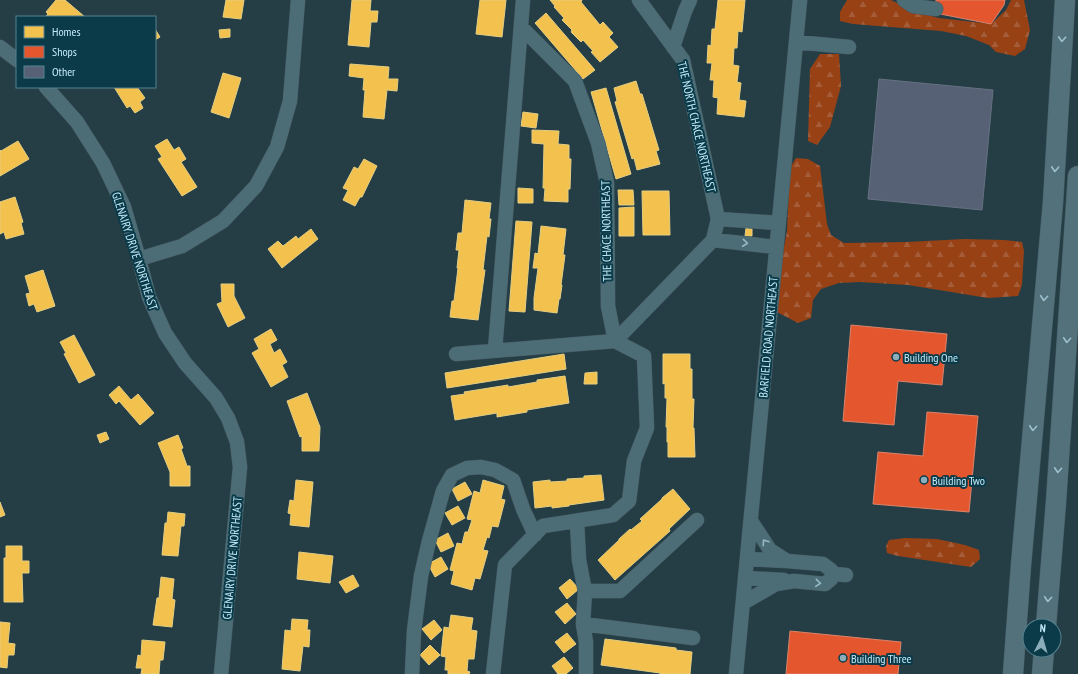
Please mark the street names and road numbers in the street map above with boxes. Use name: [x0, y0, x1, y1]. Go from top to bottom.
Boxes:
street label: THE NORTH CHACE NORTHEAST: [675, 60, 720, 195]
street label: THE CHACE NORTHEAST: [598, 180, 614, 282]
street label: GLENAIRY DRIVE NORTHEAST: [109, 190, 161, 313]
street label: BARFIELD ROAD NORTHEAST: [755, 275, 781, 398]
street label: GLENAIRY DRIVE NORTHEAST: [219, 495, 245, 620]

